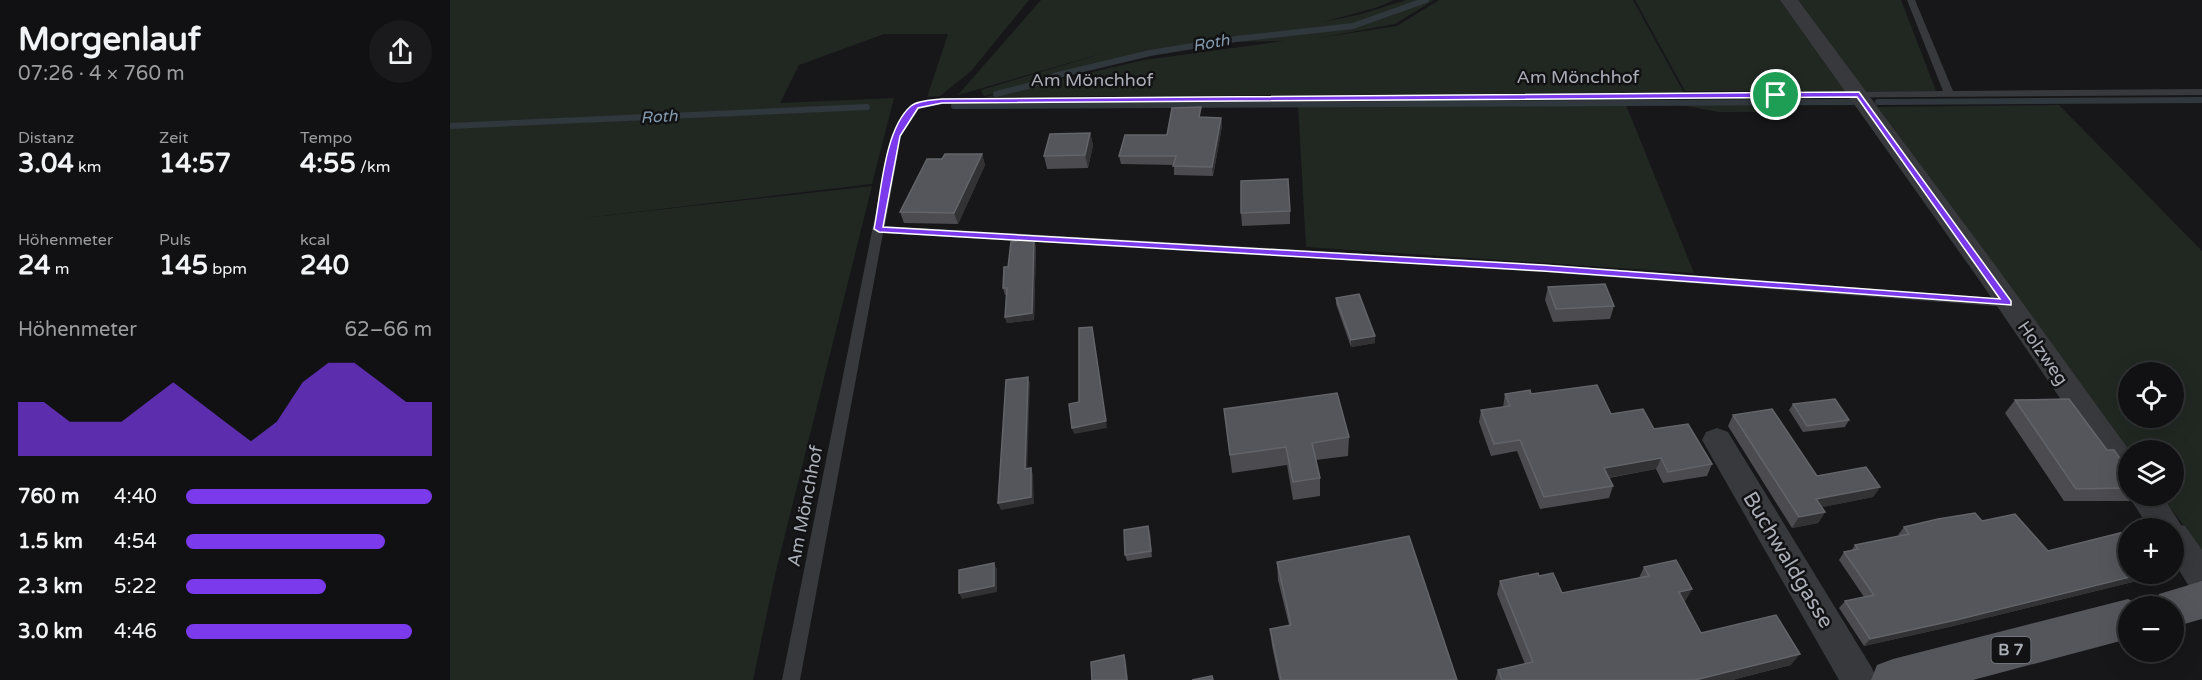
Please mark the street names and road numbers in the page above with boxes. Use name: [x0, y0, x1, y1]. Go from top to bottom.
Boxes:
street label: Am Mönchhof: [1517, 66, 1640, 88]
street label: Am Mönchhof: [1031, 69, 1154, 91]
street label: Holzweg: [2013, 317, 2073, 389]
street label: Am Mönchhof: [782, 444, 828, 568]
street label: Buchwaldgasse: [1737, 487, 1839, 633]
road number: B 7: [1992, 637, 2030, 663]

